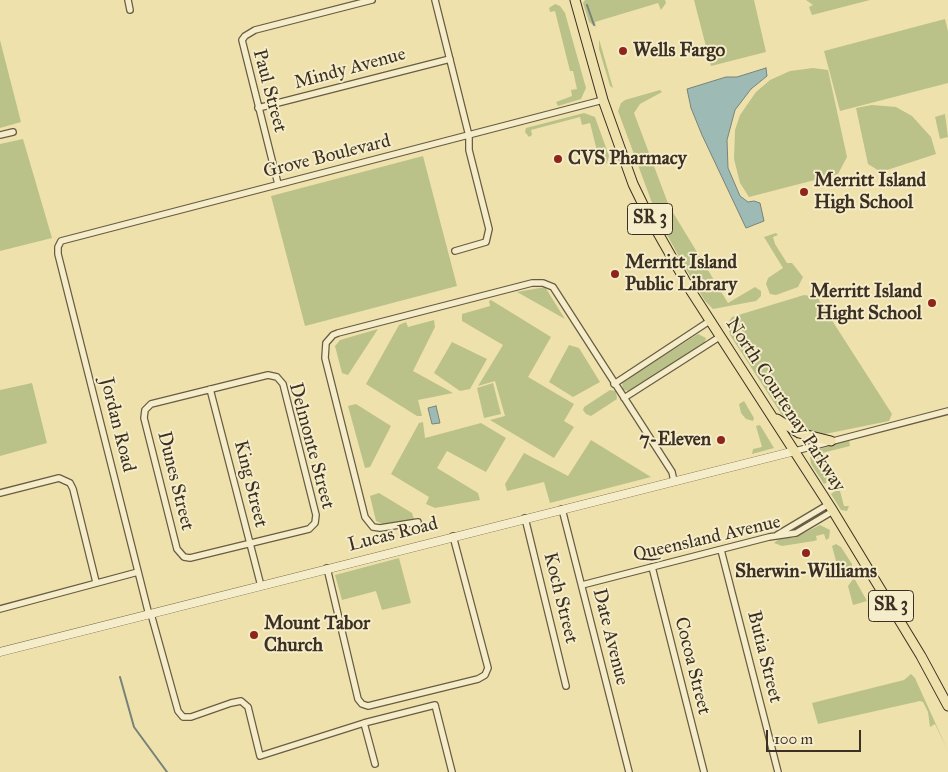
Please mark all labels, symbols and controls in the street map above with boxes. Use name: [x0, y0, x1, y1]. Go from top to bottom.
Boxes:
place label: Wells Fargo: [633, 40, 725, 62]
street label: Mindy Avenue: [292, 43, 408, 95]
marker: Wells Fargo: [617, 45, 629, 57]
street label: Paul Street: [247, 47, 291, 135]
street label: Grove Boulevard: [261, 130, 393, 184]
place label: CVS Pharmacy: [568, 148, 687, 170]
marker: CVS Pharmacy: [552, 153, 564, 165]
place label: Merritt Island High School: [814, 170, 926, 214]
marker: Merritt Island High School: [798, 186, 810, 198]
road number: SR 3: [628, 203, 672, 234]
place label: Merritt Island Public Library: [625, 252, 737, 296]
marker: Merritt Island Public Library: [609, 268, 621, 280]
place label: Merritt Island Hight School: [810, 281, 922, 325]
marker: Merritt Island Hight School: [926, 297, 938, 309]
street label: North Courtenay Parkway: [720, 314, 850, 496]
street label: Jordan Road: [94, 375, 140, 475]
street label: Delmonte Street: [283, 380, 339, 512]
street label: Dunes Street: [152, 429, 198, 533]
place label: 7-Eleven: [639, 429, 711, 451]
marker: 7-Eleven: [715, 434, 727, 446]
street label: King Street: [228, 438, 272, 530]
street label: Queensland Avenue: [631, 511, 783, 567]
street label: Lucas Road: [346, 513, 440, 557]
marker: Sherwin-Williams: [800, 547, 812, 559]
street label: Koch Street: [538, 550, 582, 646]
place label: Sherwin-Williams: [735, 561, 877, 583]
street label: Date Avenue: [587, 586, 633, 688]
road number: SR 3: [868, 590, 914, 622]
street label: Butia Street: [742, 609, 786, 705]
place label: Mount Tabor Church: [264, 613, 370, 657]
street label: Cocoa Street: [669, 615, 715, 717]
marker: Mount Tabor Church: [248, 629, 260, 641]
scale bar: [768, 720, 863, 752]
text: 100 m: [774, 730, 813, 748]

